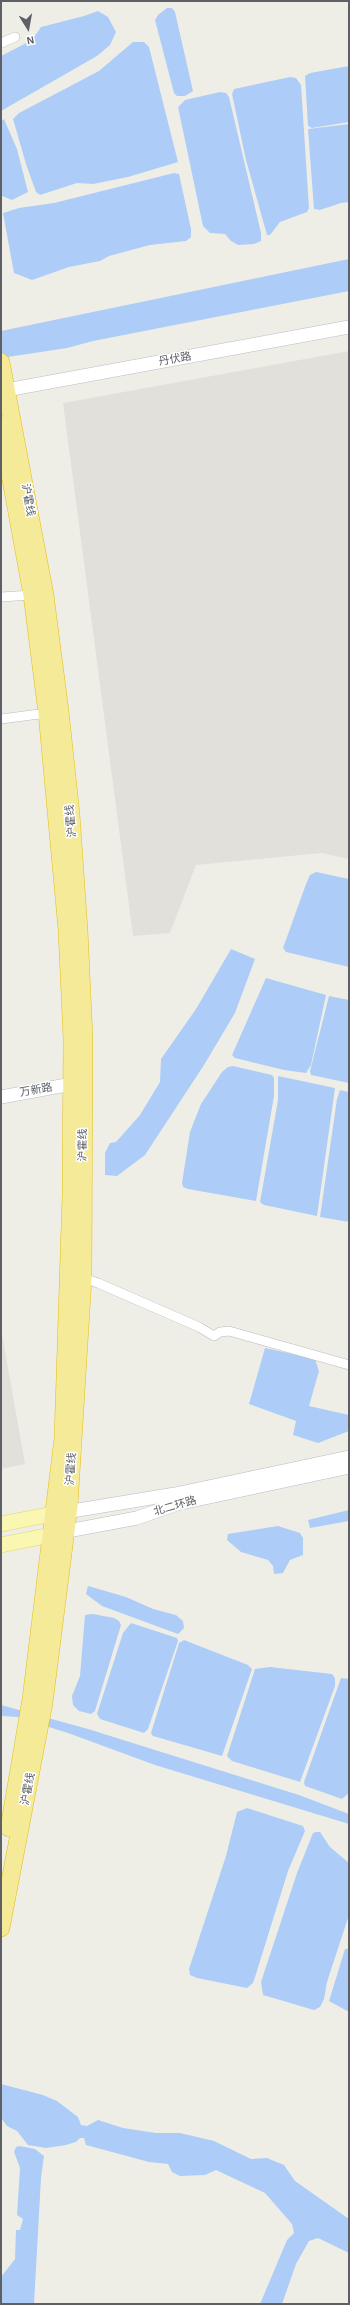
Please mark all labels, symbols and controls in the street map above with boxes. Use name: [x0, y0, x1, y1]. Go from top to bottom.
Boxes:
north arrow: [8, 8, 48, 48]
text: N: [26, 34, 35, 46]
street label: 丹伏路: [158, 350, 192, 368]
street label: 沪霍线: [19, 483, 37, 517]
street label: 沪霍线: [63, 804, 79, 838]
street label: 万新路: [19, 1081, 53, 1099]
street label: 沪霍线: [76, 1129, 90, 1161]
street label: 沪霍线: [63, 1452, 79, 1486]
street label: 北二环路: [152, 1494, 198, 1518]
street label: 沪霍线: [18, 1772, 38, 1806]

